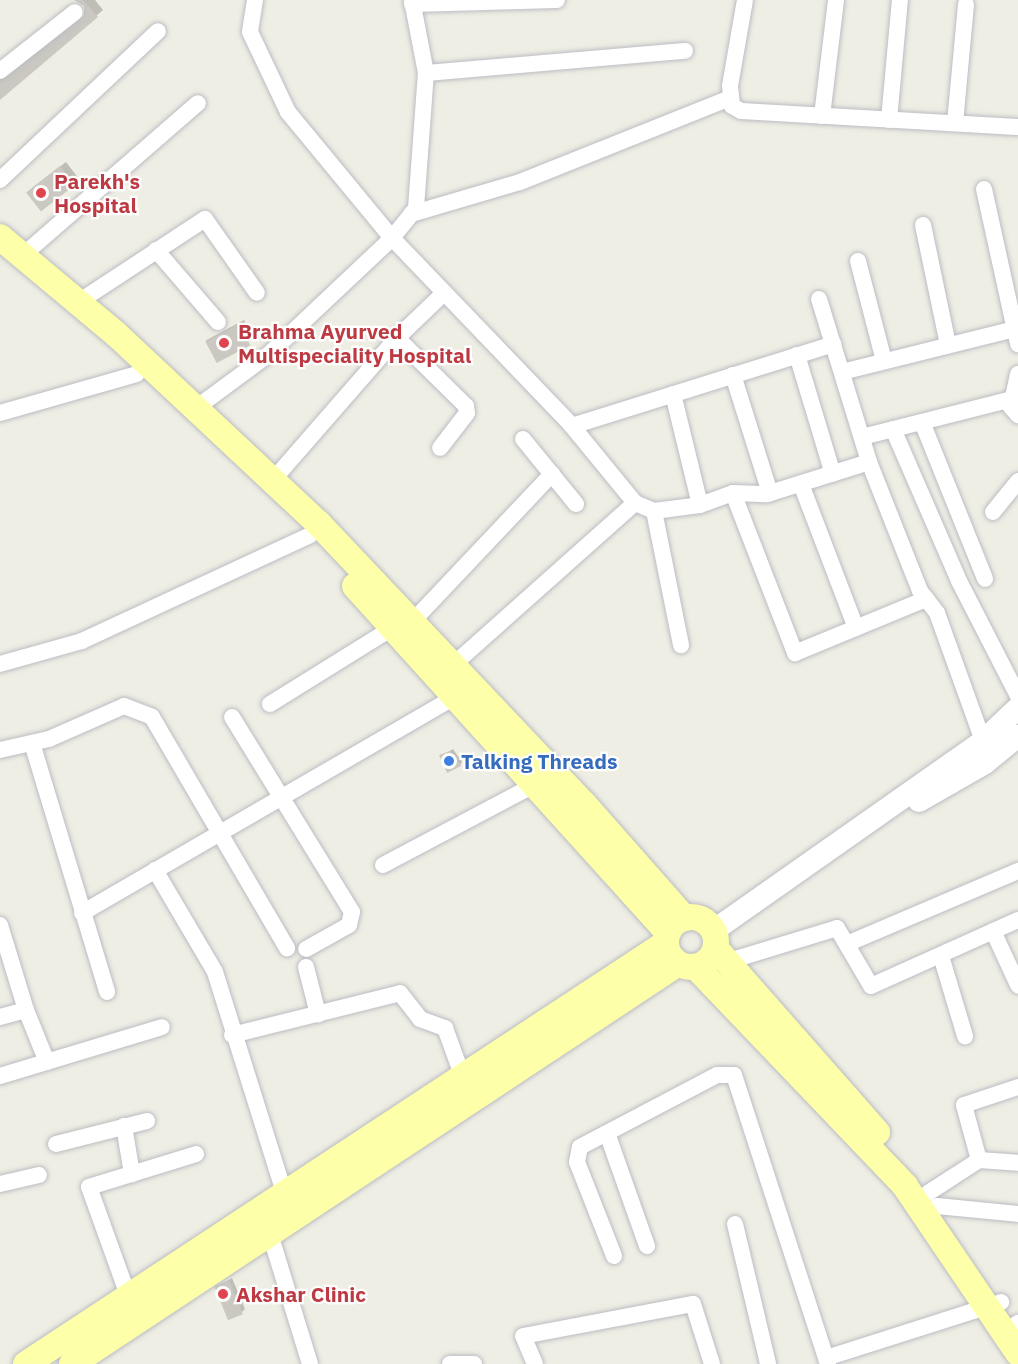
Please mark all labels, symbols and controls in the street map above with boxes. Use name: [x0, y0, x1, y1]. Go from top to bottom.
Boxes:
place label: Parekh's Hospital: [54, 168, 140, 218]
marker: Parekh's Hospital: [32, 184, 50, 202]
place label: Brahma Ayurved Multispeciality Hospital: [238, 318, 471, 368]
marker: Brahma Ayurved Multispeciality Hospital: [215, 334, 233, 352]
place label: Talking Threads: [461, 748, 618, 774]
marker: Talking Threads: [442, 754, 456, 768]
place label: Akshar Clinic: [236, 1281, 366, 1307]
marker: Akshar Clinic: [214, 1285, 232, 1303]

